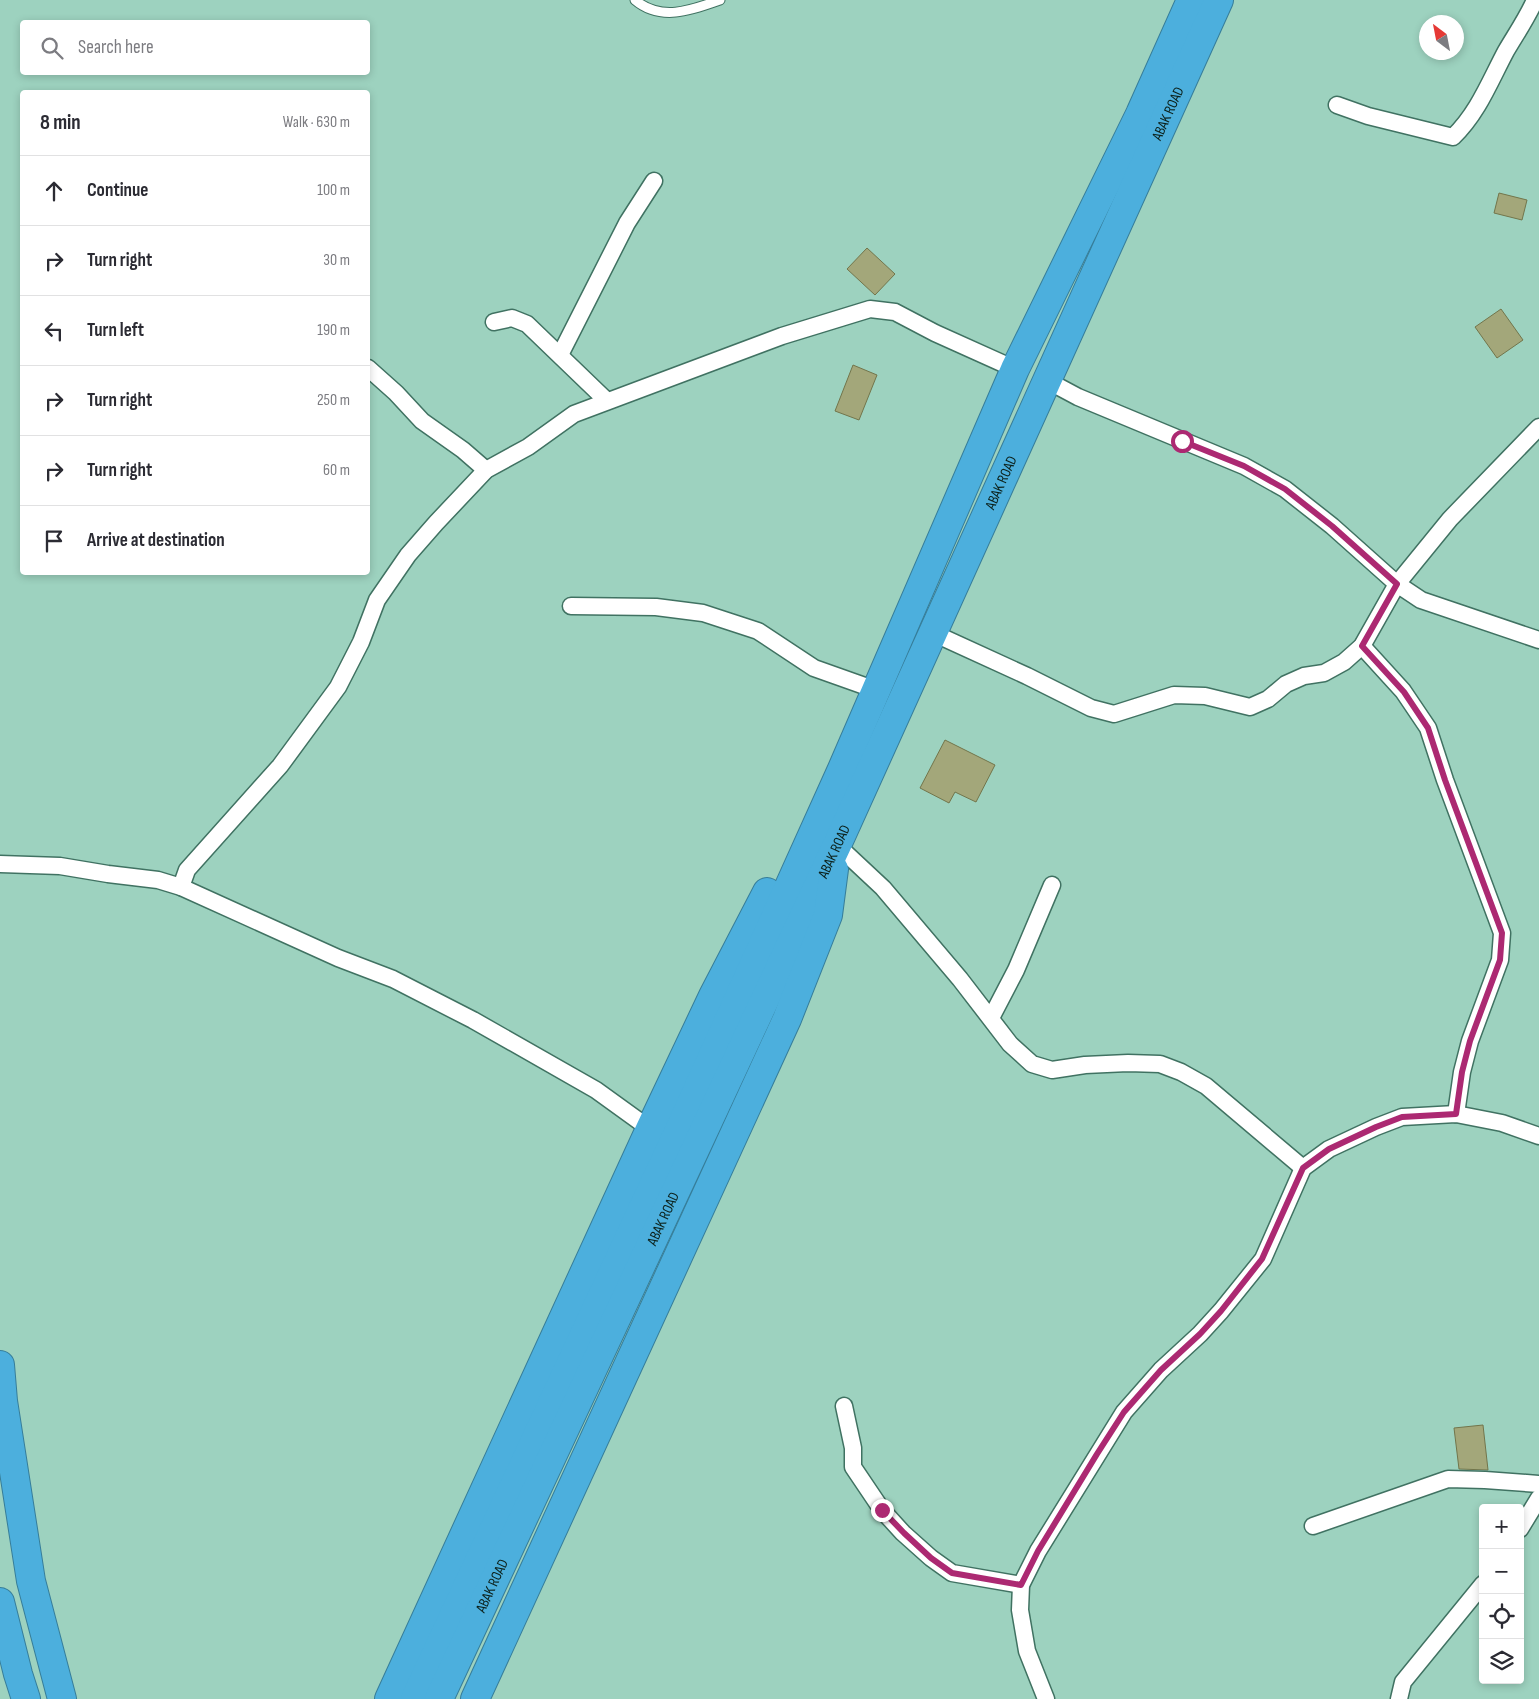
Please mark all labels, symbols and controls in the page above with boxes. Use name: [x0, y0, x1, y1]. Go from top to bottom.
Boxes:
north arrow: [1419, 15, 1464, 60]
search box: [20, 20, 370, 75]
icon: search: [38, 34, 66, 62]
text: Search here: [78, 36, 154, 59]
street label: ABAK ROAD: [1147, 84, 1188, 144]
text: 8 min: [40, 110, 81, 135]
text: Walk · 630 m: [283, 113, 350, 132]
icon: ahead: [40, 177, 68, 205]
text: Continue: [87, 179, 148, 202]
text: 100 m: [317, 181, 350, 200]
icon: right: [40, 247, 68, 275]
text: Turn right: [87, 249, 152, 272]
text: 30 m: [323, 251, 350, 270]
icon: left: [40, 317, 68, 345]
text: Turn left: [87, 319, 144, 342]
text: 190 m: [317, 321, 350, 340]
icon: right: [40, 387, 68, 415]
text: Turn right: [87, 389, 152, 412]
text: 250 m: [317, 391, 350, 410]
route start: [1171, 430, 1194, 453]
street label: ABAK ROAD: [981, 453, 1022, 513]
icon: right: [40, 457, 68, 485]
text: Turn right: [87, 459, 152, 482]
text: 60 m: [323, 461, 350, 480]
icon: arrive: [40, 527, 68, 555]
text: Arrive at destination: [87, 529, 225, 552]
street label: ABAK ROAD: [813, 822, 855, 882]
street label: ABAK ROAD: [642, 1189, 684, 1249]
route end: [871, 1499, 894, 1522]
map controls: [1479, 1504, 1524, 1684]
button: +: [1479, 1504, 1524, 1549]
button: −: [1479, 1549, 1524, 1594]
street label: ABAK ROAD: [471, 1556, 513, 1617]
button: locate: [1479, 1594, 1524, 1639]
button: layers: [1479, 1639, 1524, 1684]

